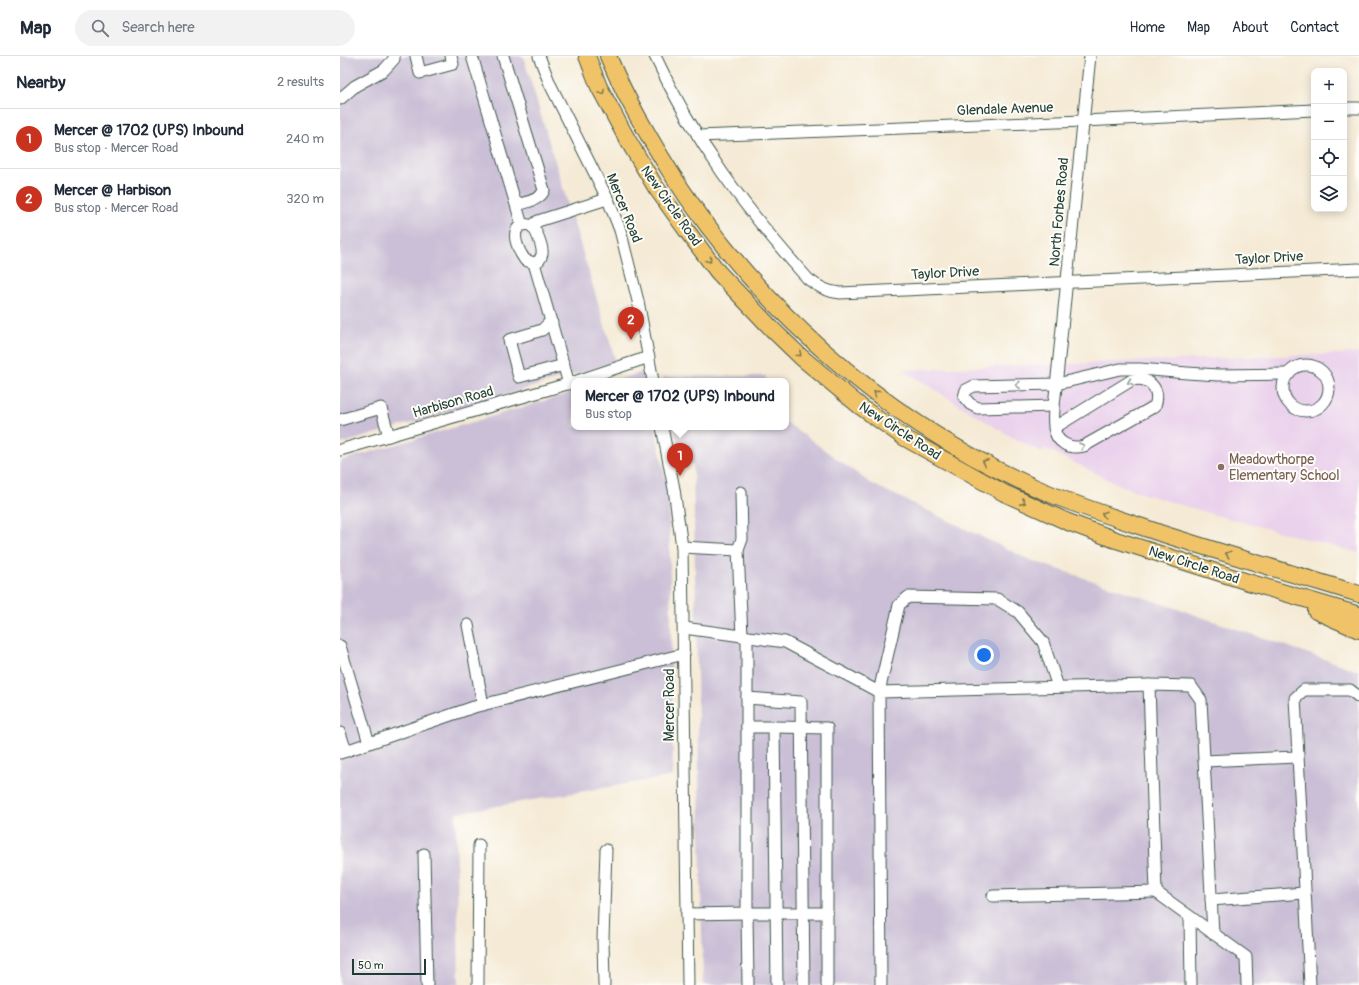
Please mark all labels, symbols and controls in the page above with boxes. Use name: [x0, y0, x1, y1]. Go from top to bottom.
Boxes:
search box: [75, 10, 355, 46]
text: Map: [20, 16, 51, 40]
icon: search: [89, 17, 111, 39]
text: Search here: [121, 18, 195, 37]
text: Home: [1130, 19, 1165, 36]
text: Map: [1187, 19, 1210, 36]
text: About: [1232, 19, 1268, 36]
text: Contact: [1290, 19, 1339, 36]
map controls: [1311, 68, 1347, 212]
button: +: [1311, 68, 1347, 104]
text: Nearby: [16, 72, 65, 93]
text: 2 results: [277, 74, 324, 90]
one-way arrow: [597, 87, 605, 95]
street label: Glendale Avenue: [956, 99, 1054, 119]
button: −: [1311, 104, 1347, 140]
text: Mercer @ 1702 (UPS) Inbound: [54, 121, 244, 140]
text: 1: [26, 131, 32, 147]
text: 240 m: [286, 131, 324, 147]
text: Bus stop · Mercer Road: [54, 140, 178, 156]
button: locate: [1311, 140, 1347, 176]
street label: North Forbes Road: [1046, 157, 1072, 267]
street label: New Circle Road: [637, 162, 705, 250]
street label: Mercer Road: [602, 171, 646, 245]
button: layers: [1311, 176, 1347, 212]
text: Mercer @ Harbison: [54, 181, 171, 200]
text: 2: [25, 191, 33, 207]
text: 320 m: [286, 191, 324, 207]
text: Bus stop · Mercer Road: [54, 200, 178, 216]
street label: Taylor Drive: [1235, 248, 1304, 268]
one-way arrow: [704, 256, 711, 263]
street label: Taylor Drive: [911, 263, 980, 283]
pin: 2: [618, 307, 644, 340]
one-way arrow: [794, 350, 801, 357]
one-way arrow: [1126, 377, 1134, 385]
popup: [571, 378, 789, 430]
one-way arrow: [1015, 381, 1021, 389]
street label: Harbison Road: [411, 382, 496, 422]
text: Mercer @ 1702 (UPS) Inbound: [585, 387, 775, 406]
one-way arrow: [873, 391, 880, 398]
street label: New Circle Road: [856, 398, 944, 464]
text: Bus stop: [585, 406, 632, 422]
one-way arrow: [1078, 442, 1085, 450]
pin: 1: [667, 443, 693, 476]
place label: Meadowthorpe Elementary School: [1229, 451, 1340, 484]
one-way arrow: [982, 459, 990, 467]
marker: Meadowthorpe Elementary School: [1216, 462, 1226, 472]
one-way arrow: [1019, 497, 1026, 505]
one-way arrow: [1101, 510, 1108, 519]
street label: New Circle Road: [1146, 542, 1242, 588]
one-way arrow: [1225, 550, 1232, 559]
your location: [974, 645, 994, 665]
street label: Mercer Road: [661, 668, 678, 742]
scale bar: [352, 957, 426, 976]
text: 50 m: [358, 959, 384, 972]

